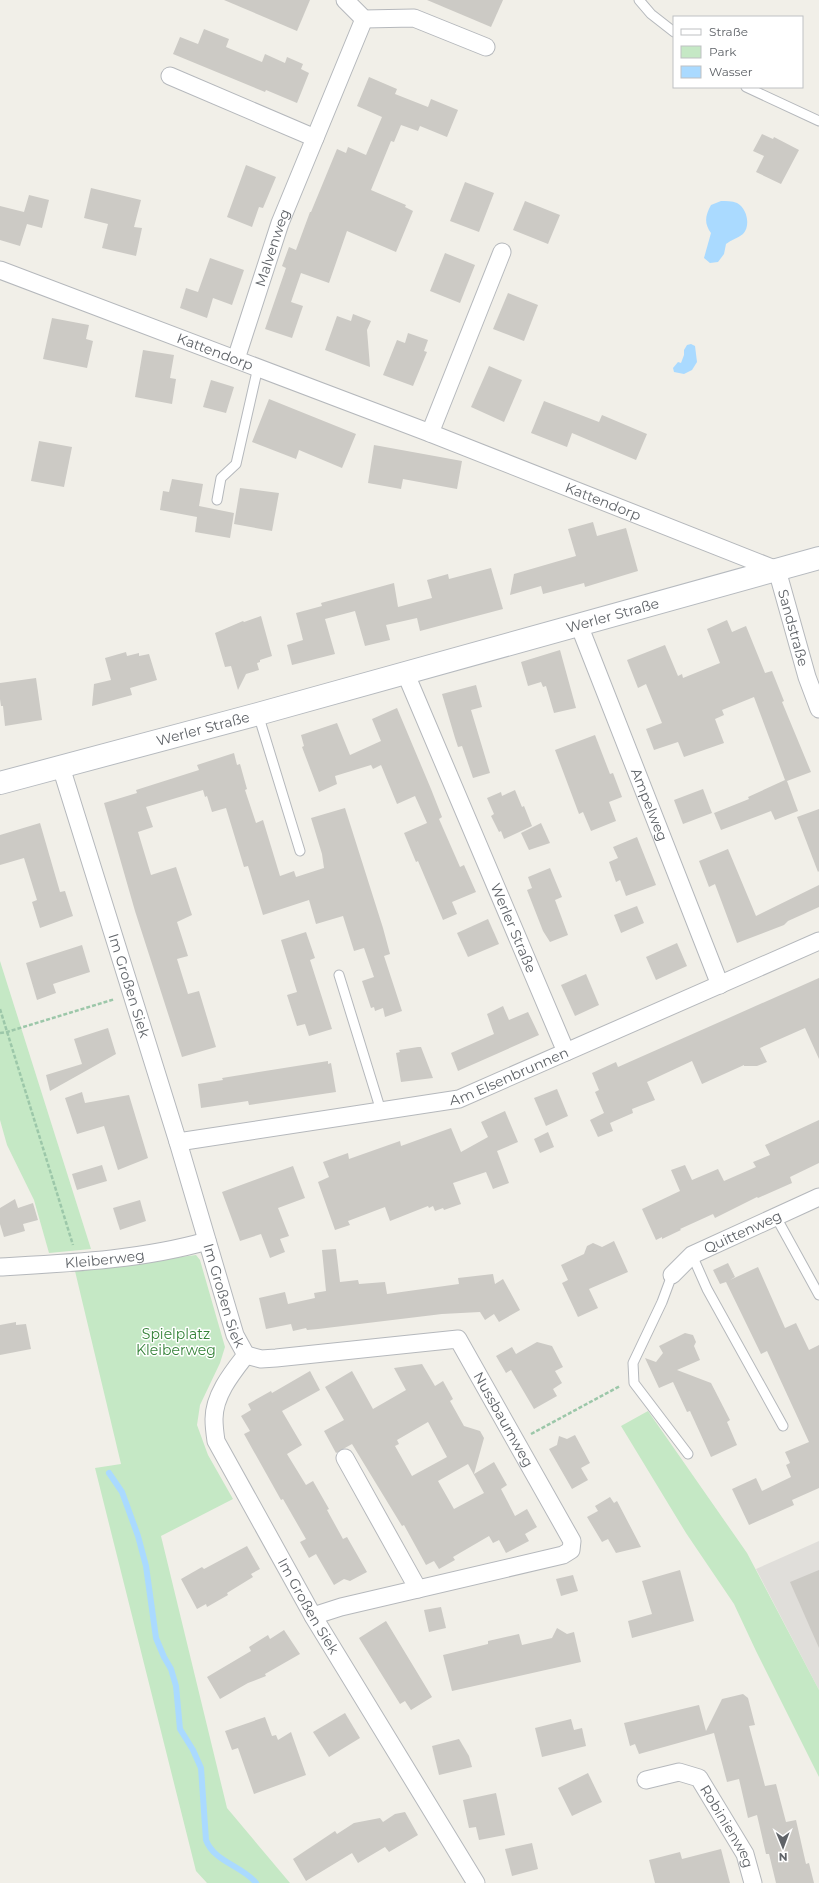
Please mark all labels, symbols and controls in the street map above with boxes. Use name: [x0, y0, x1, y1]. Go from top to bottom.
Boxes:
legend: [673, 16, 803, 88]
text: Straße: [709, 24, 748, 39]
text: Park: [709, 44, 737, 59]
text: Wasser: [709, 64, 753, 79]
street label: Malvenweg: [251, 206, 294, 289]
street label: Kattendorp: [174, 329, 256, 374]
street label: Kattendorp: [563, 478, 644, 524]
street label: Sandstraße: [774, 587, 813, 669]
street label: Werler Straße: [564, 594, 661, 637]
street label: Werler Straße: [154, 708, 251, 750]
street label: Ampelweg: [627, 766, 672, 844]
street label: Werler Straße: [486, 880, 540, 976]
street label: Im Großen Siek: [105, 931, 154, 1040]
street label: Am Elsenbrunnen: [449, 1043, 571, 1109]
street label: Quittenweg: [701, 1206, 784, 1257]
street label: Im Großen Siek: [199, 1241, 249, 1351]
street label: Kleiberweg: [64, 1246, 146, 1272]
park label: Spielplatz Kleiberweg: [136, 1325, 216, 1359]
street label: Nussbaumweg: [469, 1369, 537, 1470]
street label: Im Großen Siek: [274, 1555, 343, 1658]
street label: Robinienweg: [696, 1781, 757, 1870]
north arrow: [763, 1827, 803, 1867]
text: N: [779, 1850, 788, 1864]

